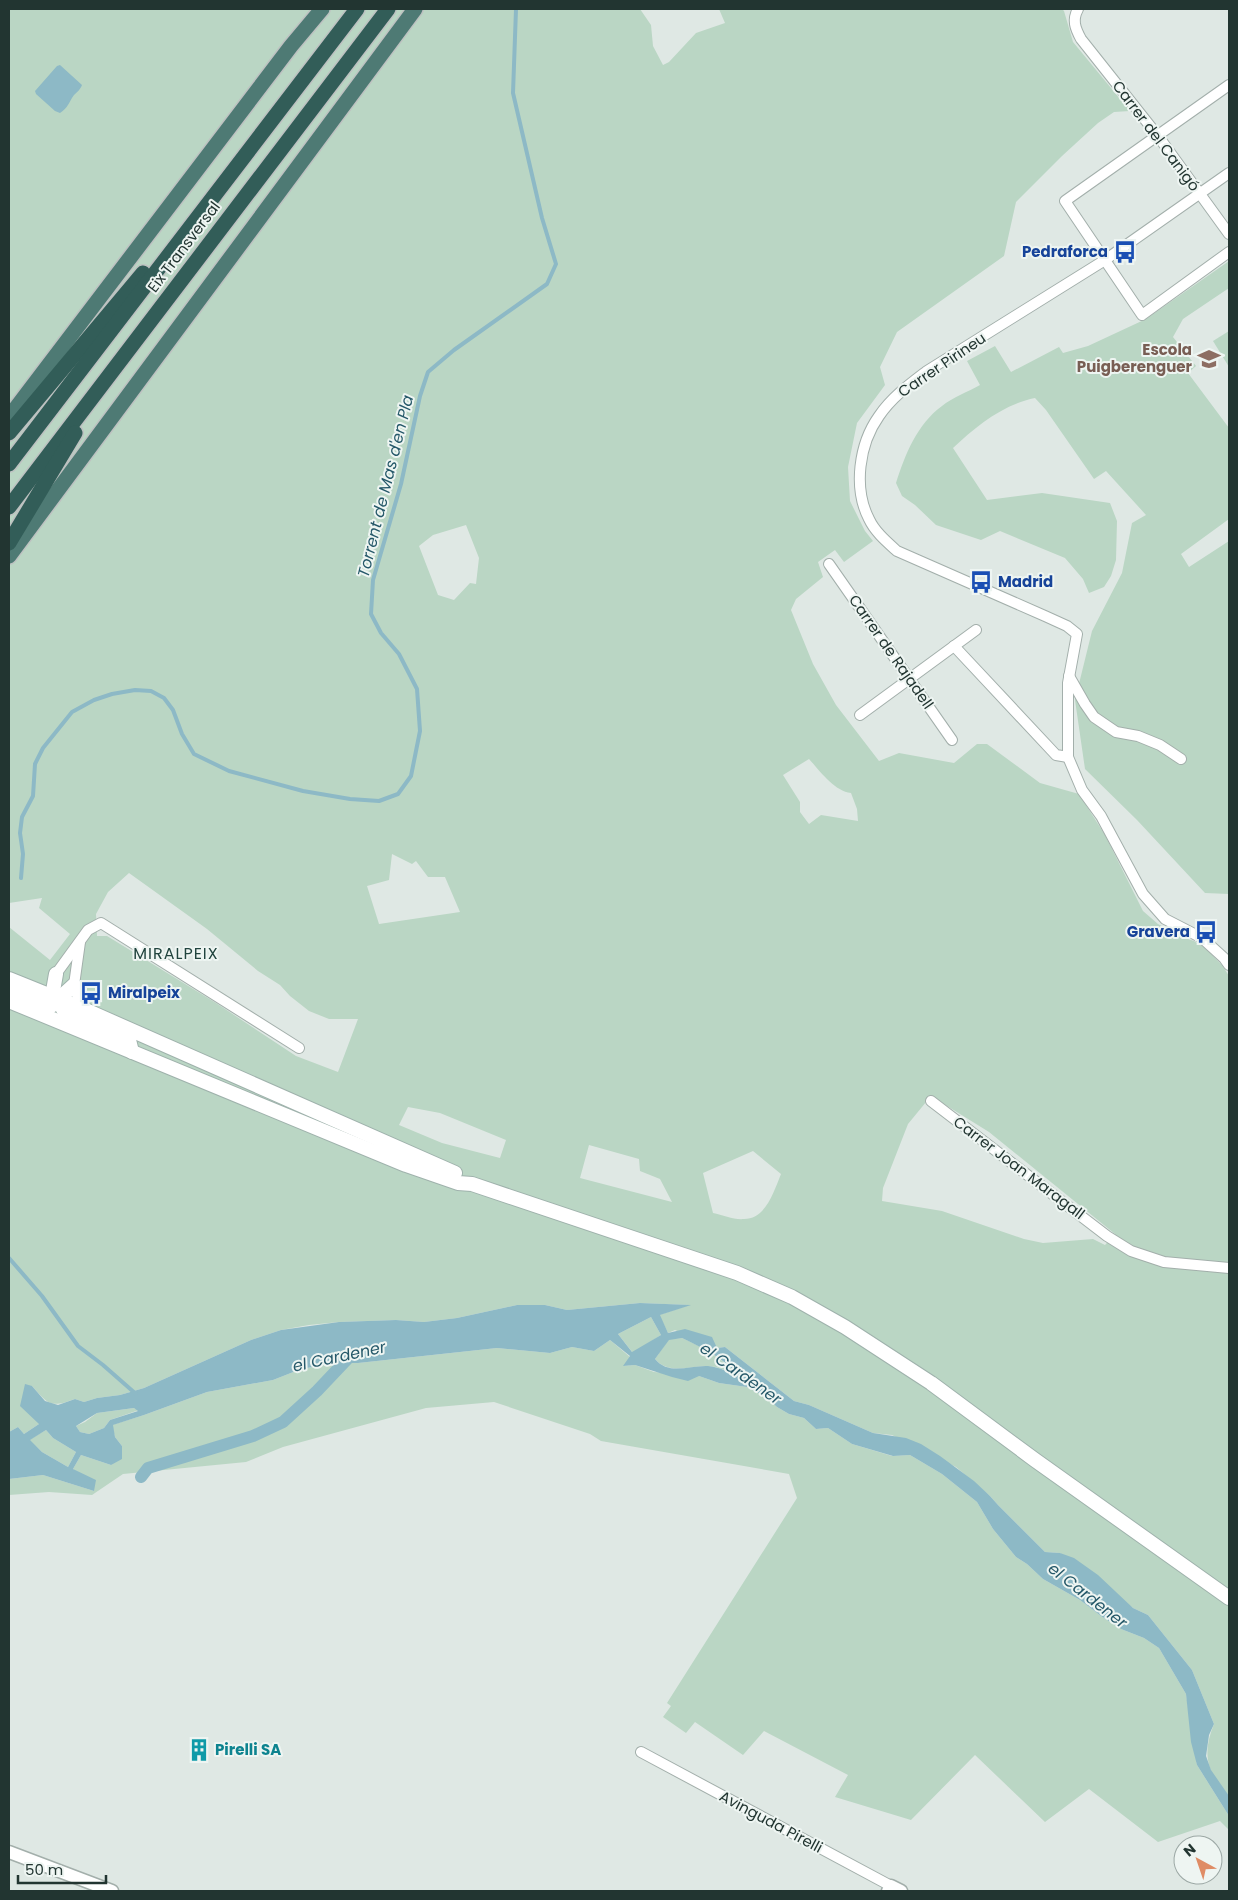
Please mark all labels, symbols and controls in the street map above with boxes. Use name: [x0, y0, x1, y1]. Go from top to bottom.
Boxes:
street label: Carrer del Canigó: [1108, 76, 1205, 195]
street label: Eix Transversal: [142, 197, 225, 296]
bus stop icon: Pedraforca: [1112, 239, 1138, 265]
place label: Pedraforca: [1022, 241, 1108, 262]
street label: Carrer Pirineu: [894, 327, 990, 402]
place label: Escola Puigberenguer: [1077, 339, 1193, 377]
school or university icon: Escola Puigberenguer: [1196, 346, 1222, 372]
water label: Torrent de Mas d'en Pla: [352, 392, 419, 580]
bus stop icon: Madrid: [968, 569, 994, 595]
place label: Madrid: [998, 571, 1053, 592]
street label: Carrer de Rajadell: [844, 590, 939, 713]
bus stop icon: Gravera: [1193, 919, 1219, 945]
place label: Gravera: [1127, 921, 1190, 942]
district label: MIRALPEIX: [133, 942, 219, 965]
bus stop icon: Miralpeix: [78, 980, 104, 1006]
place label: Miralpeix: [108, 982, 180, 1003]
street label: Carrer Joan Maragall: [949, 1111, 1089, 1224]
water label: el Cardener: [290, 1335, 389, 1378]
water label: el Cardener: [695, 1337, 787, 1411]
water label: el Cardener: [1043, 1557, 1133, 1634]
building icon: Pirelli SA: [186, 1737, 212, 1763]
place label: Pirelli SA: [215, 1739, 281, 1760]
street label: Avinguda Pirelli: [716, 1785, 827, 1858]
north arrow: [1173, 1835, 1223, 1885]
text: N: [1179, 1839, 1200, 1861]
scale bar: [18, 1852, 105, 1884]
text: 50 m: [25, 1859, 63, 1880]

